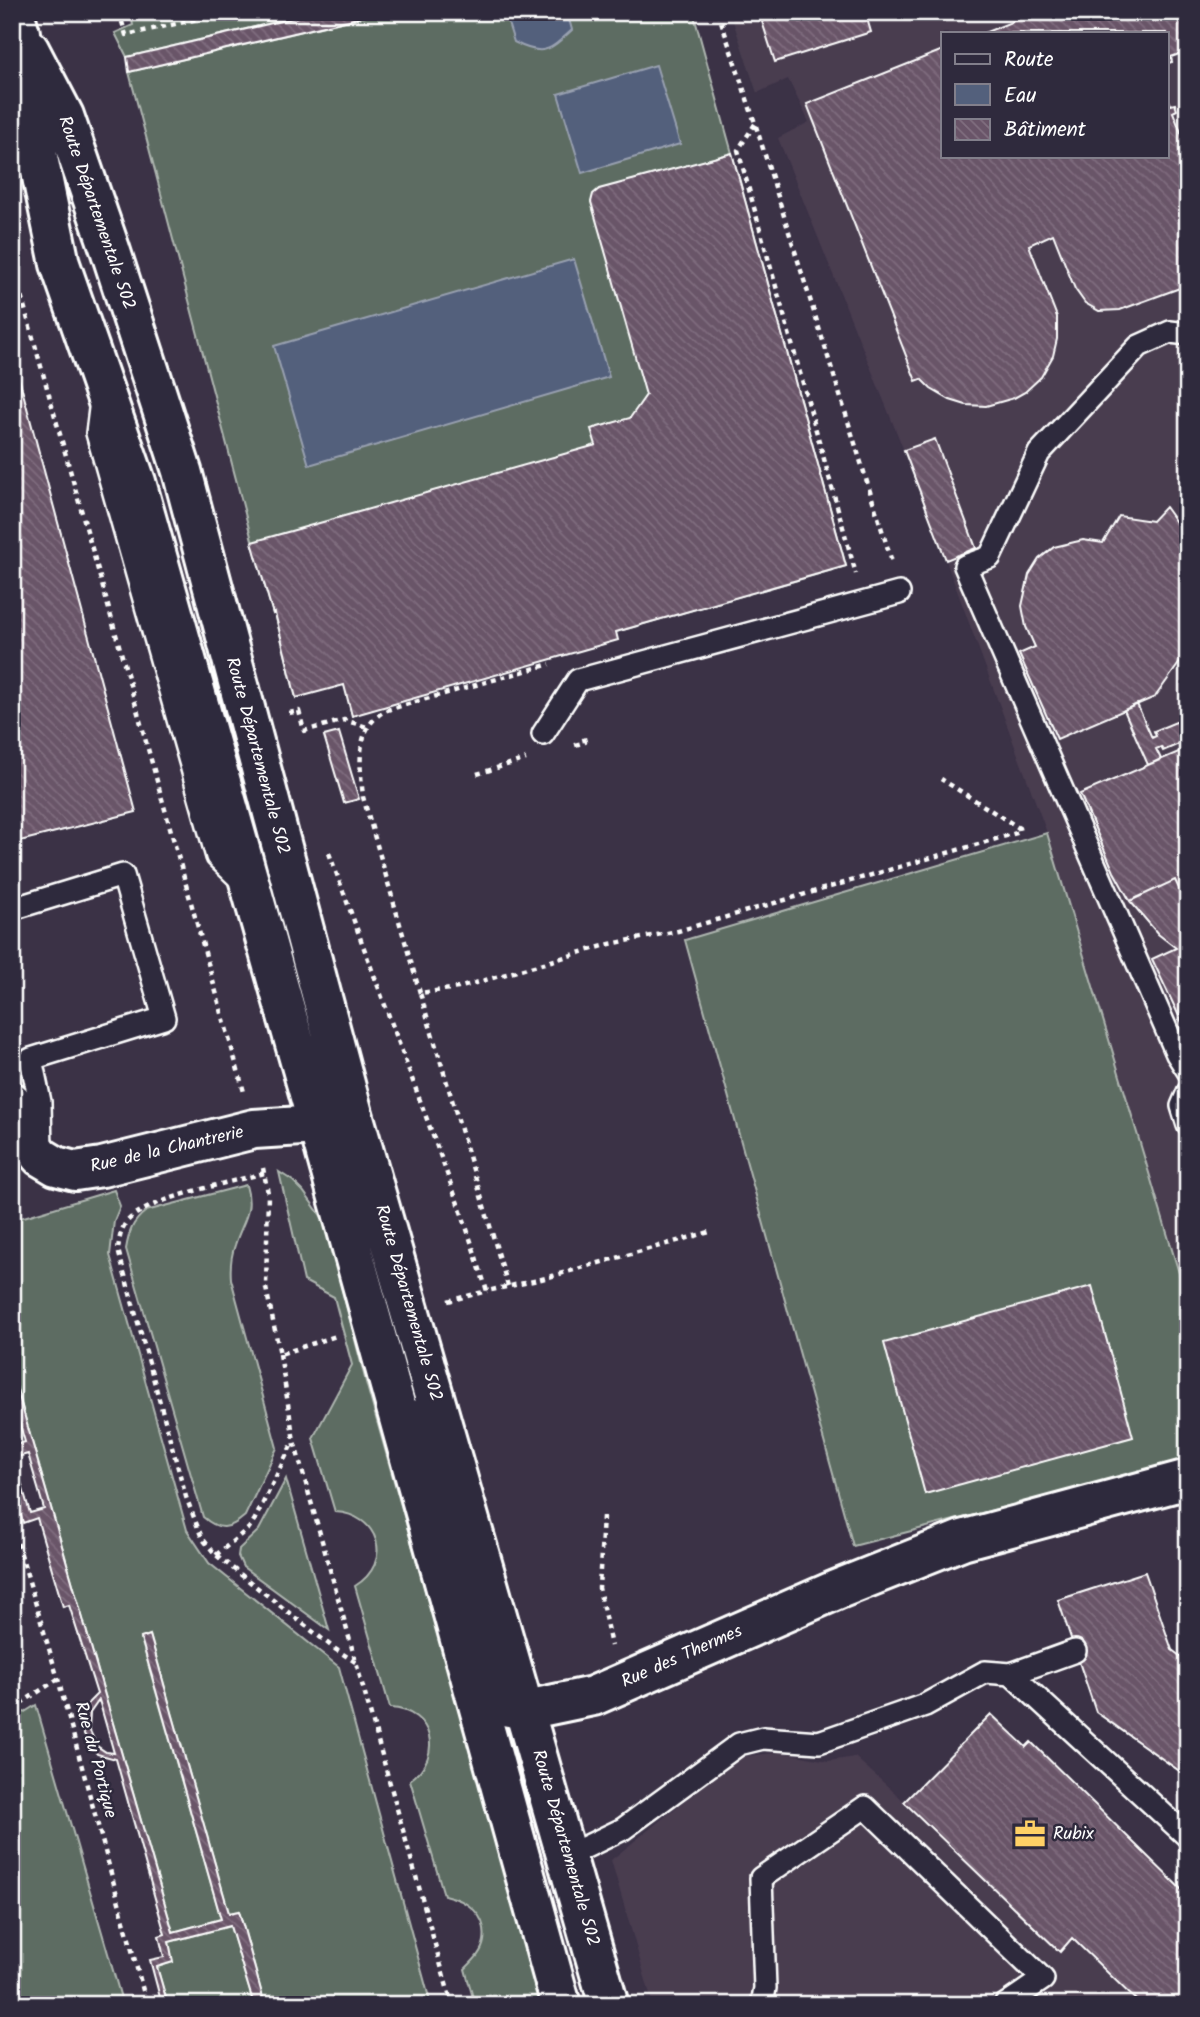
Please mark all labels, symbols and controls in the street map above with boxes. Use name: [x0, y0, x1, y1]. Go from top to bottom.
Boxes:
legend: [941, 32, 1168, 158]
text: Route: [1004, 44, 1054, 77]
text: Eau: [1004, 80, 1036, 113]
street label: Route Départementale 502: [49, 112, 143, 314]
text: Bâtiment: [1004, 114, 1087, 147]
street label: Route Départementale 502: [217, 654, 297, 858]
street label: Rue de la Chantrerie: [87, 1118, 247, 1182]
street label: Route Départementale 502: [366, 1201, 450, 1405]
street label: Rue des Thermes: [617, 1617, 748, 1697]
street label: Rue du Portique: [65, 1698, 125, 1822]
street label: Route Départementale 502: [523, 1746, 607, 1950]
office icon: Rubix: [1013, 1817, 1047, 1851]
place label: Rubix: [1053, 1820, 1094, 1849]

